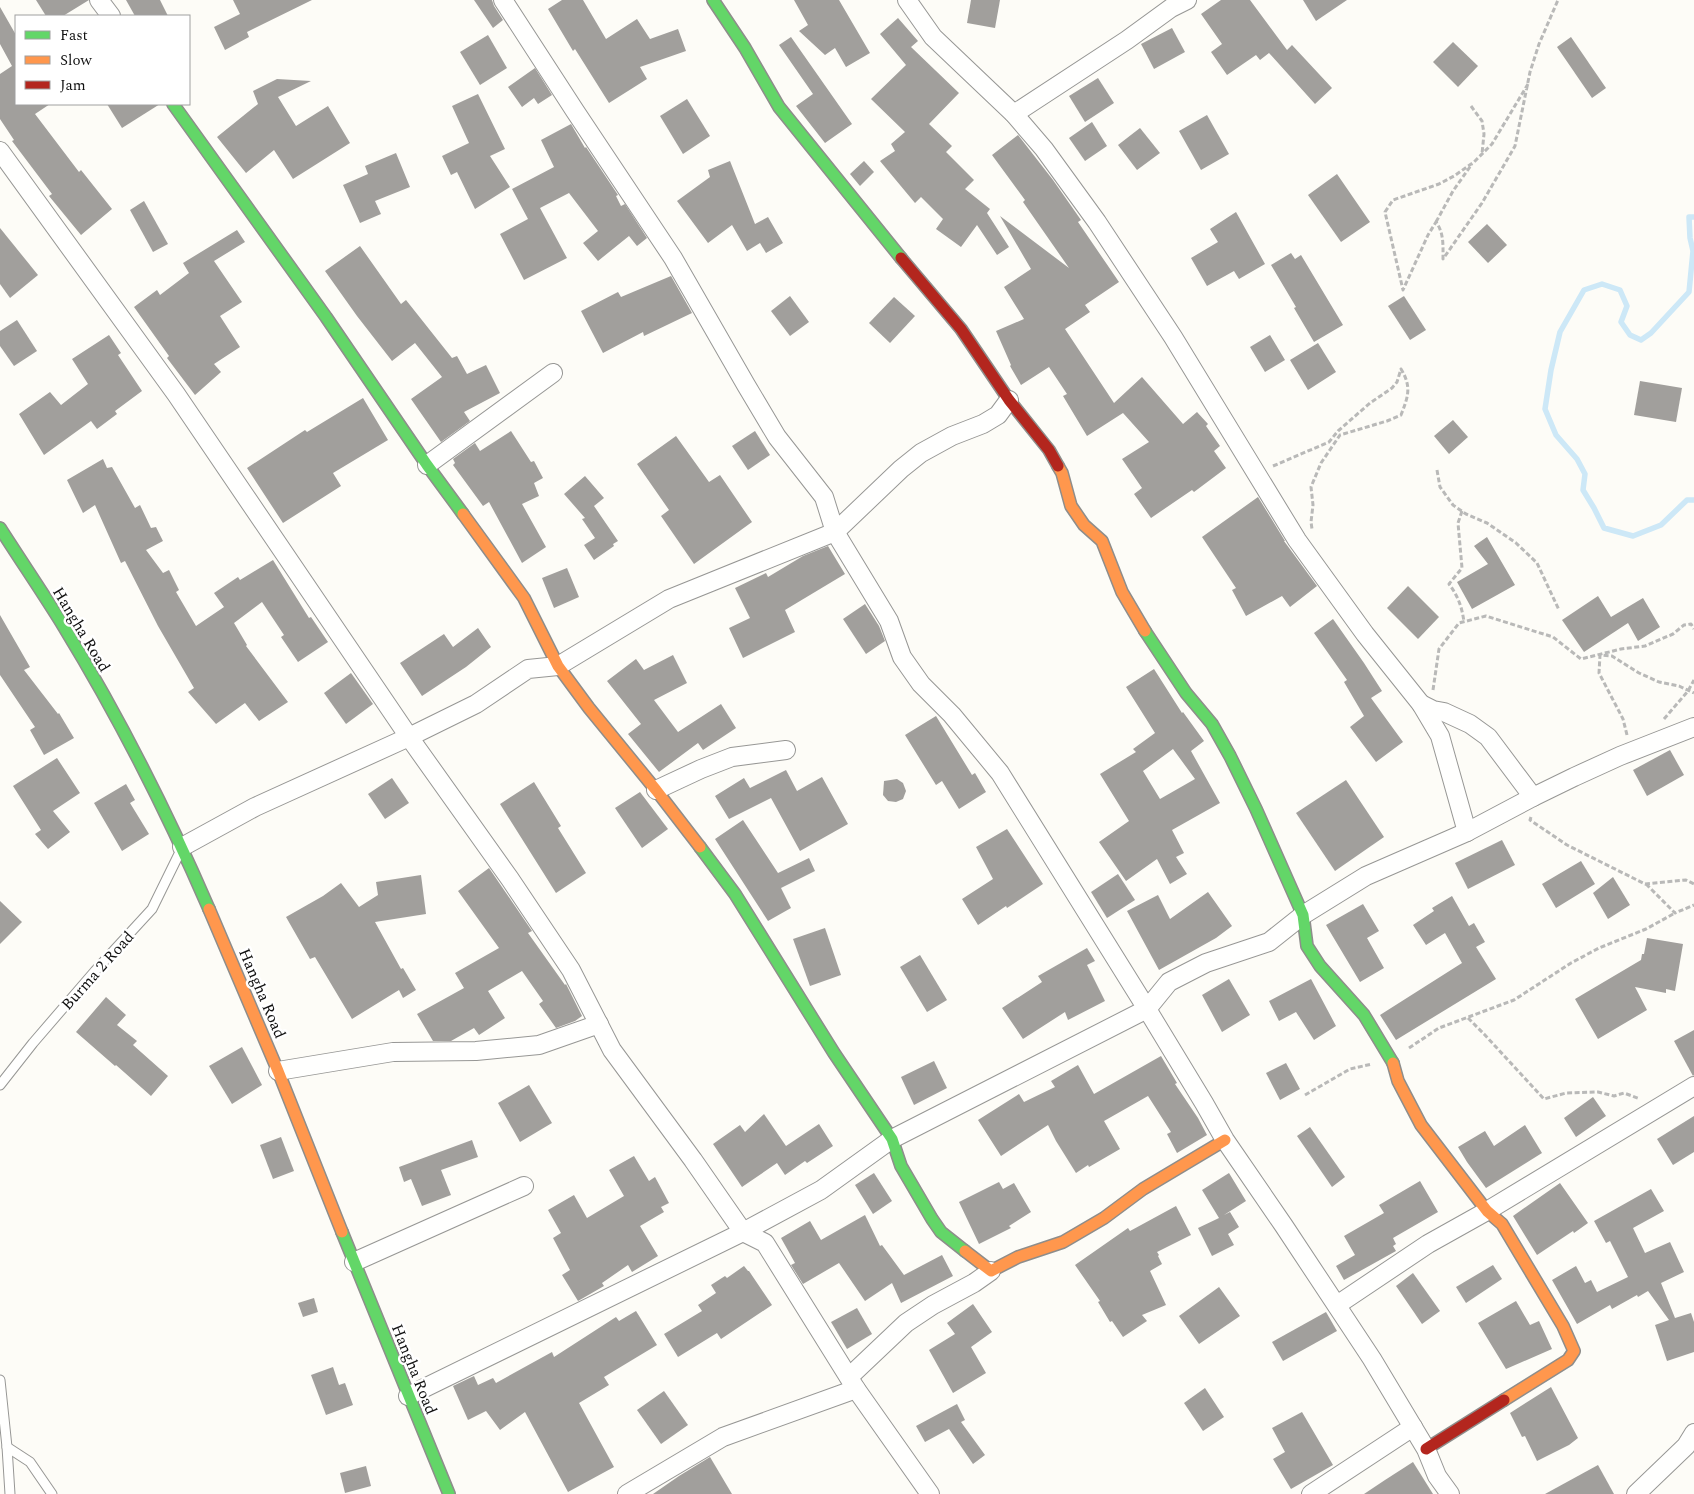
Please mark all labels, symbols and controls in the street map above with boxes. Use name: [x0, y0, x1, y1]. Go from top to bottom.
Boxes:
legend: [15, 15, 190, 105]
text: Fast: [60, 24, 88, 47]
text: Slow: [60, 49, 92, 72]
text: Jam: [60, 74, 86, 97]
street label: Hangha Road: [46, 582, 116, 677]
street label: Burma 2 Road: [56, 926, 140, 1016]
street label: Hangha Road: [232, 945, 292, 1042]
street label: Hangha Road: [385, 1321, 443, 1418]

